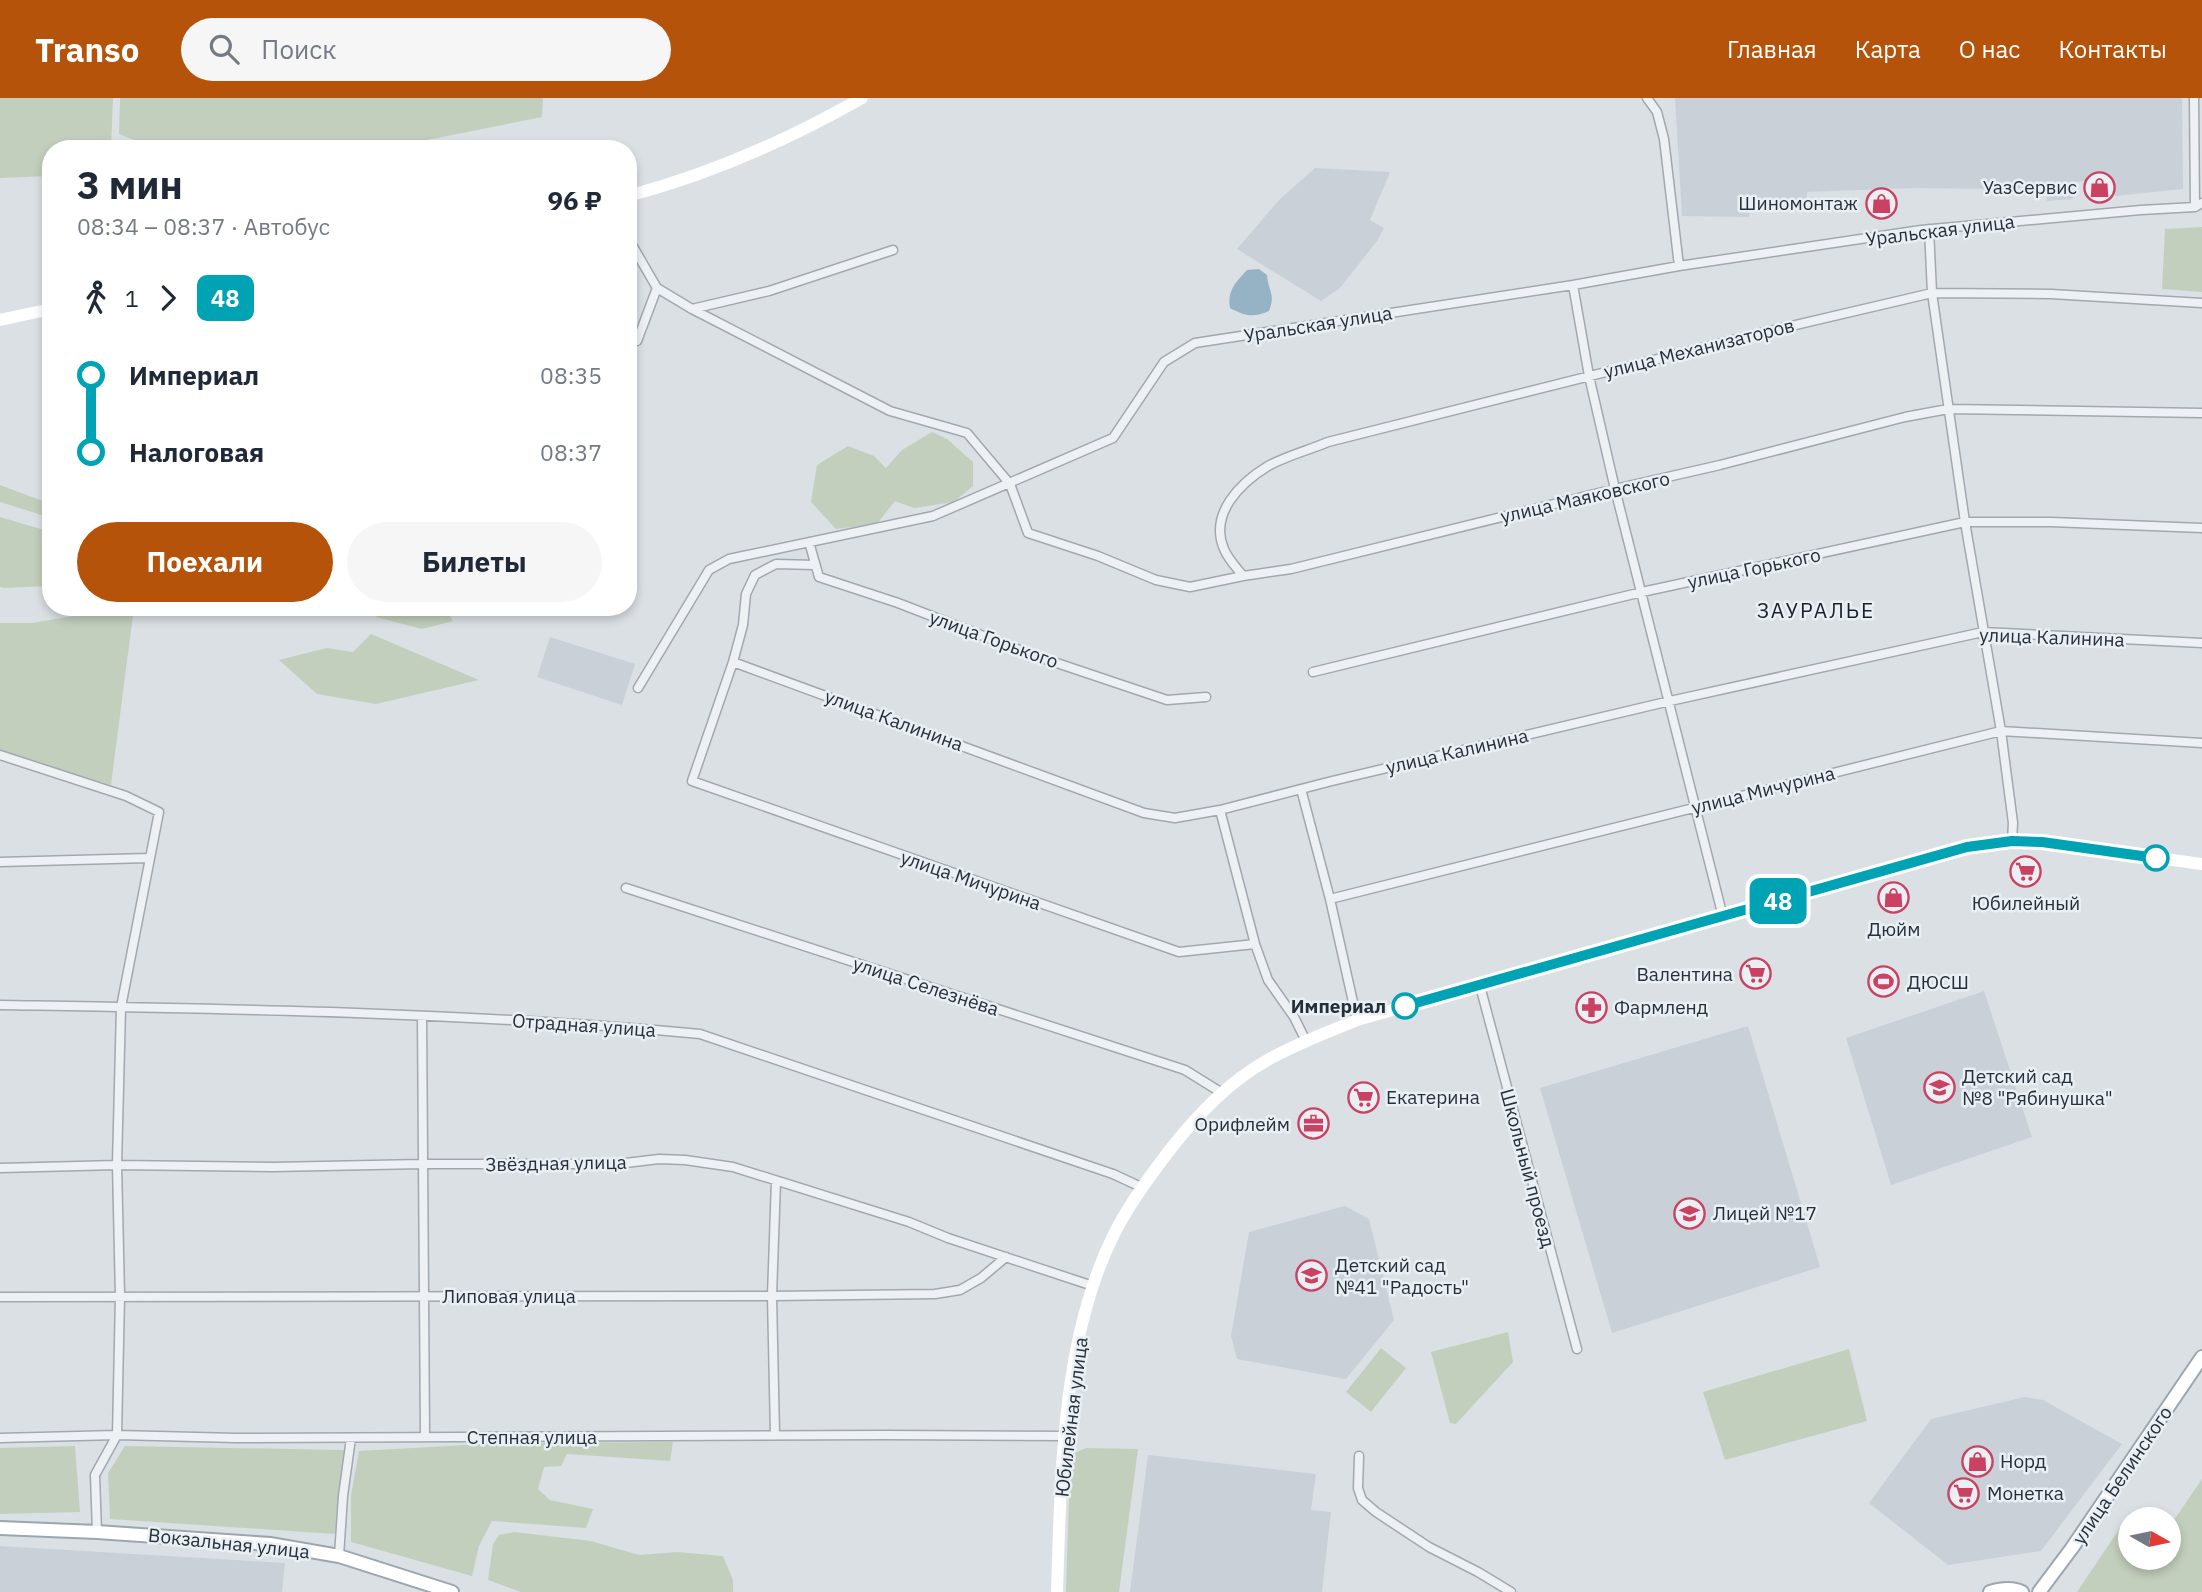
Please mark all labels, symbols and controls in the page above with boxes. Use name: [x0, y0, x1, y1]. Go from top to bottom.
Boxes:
search box: [181, 18, 671, 81]
text: Transo: [35, 28, 139, 71]
icon: search: [205, 30, 243, 68]
text: Поиск: [261, 32, 337, 66]
text: Главная: [1727, 33, 1817, 65]
text: Карта: [1855, 33, 1921, 65]
text: О нас: [1959, 33, 2020, 65]
text: Контакты: [2058, 33, 2167, 65]
text: 3 мин: [77, 160, 183, 209]
shop icon: УазСервис: [2083, 170, 2117, 204]
place label: УазСервис: [1983, 175, 2077, 199]
text: 96 ₽: [547, 183, 602, 217]
shop icon: Шиномонтаж: [1864, 186, 1898, 220]
place label: Шиномонтаж: [1738, 191, 1858, 215]
street label: Уральская улица: [1864, 209, 2016, 251]
text: 08:34 – 08:37 · Автобус: [77, 211, 330, 241]
icon: walk: [77, 279, 115, 317]
icon: forward: [149, 279, 187, 317]
text: 48: [211, 282, 240, 314]
text: 1: [125, 283, 139, 313]
street label: Уральская улица: [1242, 300, 1394, 348]
street label: улица Механизаторов: [1601, 313, 1797, 383]
text: Империал: [129, 358, 259, 392]
text: 08:35: [540, 360, 602, 390]
text: Налоговая: [129, 435, 264, 469]
text: 08:37: [540, 437, 602, 467]
street label: улица Маяковского: [1498, 466, 1672, 528]
button: Поехали: [77, 522, 333, 602]
button: Билеты: [347, 522, 602, 602]
street label: улица Горького: [1685, 542, 1823, 594]
district label: ЗАУРАЛЬЕ: [1757, 596, 1875, 624]
street label: улица Горького: [926, 605, 1062, 673]
street label: улица Калинина: [1979, 622, 2125, 652]
street label: улица Калинина: [822, 684, 966, 756]
street label: улица Калинина: [1383, 723, 1531, 779]
street label: улица Мичурина: [1689, 761, 1837, 819]
street label: улица Мичурина: [898, 845, 1044, 915]
unlabelled marker: [2143, 845, 2169, 871]
supermarket icon: Юбилейный: [2009, 855, 2043, 889]
line badge: 48: [1746, 878, 1810, 924]
shop icon: Дюйм: [1877, 881, 1911, 915]
text: 48: [1764, 885, 1792, 917]
place label: Юбилейный: [1972, 891, 2080, 915]
place label: Дюйм: [1867, 917, 1921, 941]
street label: улица Селезнёва: [850, 951, 1002, 1021]
supermarket icon: Валентина: [1739, 957, 1773, 991]
place label: Валентина: [1636, 962, 1733, 986]
sports icon: ДЮСШ: [1867, 965, 1901, 999]
place label: ДЮСШ: [1907, 970, 1969, 994]
pharmacy icon: Фармленд: [1574, 990, 1608, 1024]
marker: Империал: [1392, 993, 1418, 1019]
place label: Империал: [1291, 994, 1386, 1018]
place label: Фармленд: [1614, 995, 1708, 1019]
street label: Отрадная улица: [511, 1008, 657, 1042]
place label: Детский сад №8 "Рябинушка": [1962, 1064, 2113, 1110]
school or university icon: Детский сад №8 "Рябинушка": [1922, 1070, 1956, 1104]
supermarket icon: Екатерина: [1346, 1080, 1380, 1114]
place label: Екатерина: [1386, 1085, 1480, 1109]
street label: Школьный проезд: [1495, 1086, 1561, 1250]
office icon: Орифлейм: [1296, 1107, 1330, 1141]
place label: Орифлейм: [1195, 1112, 1290, 1136]
street label: Звёздная улица: [485, 1150, 627, 1176]
school or university icon: Лицей №17: [1673, 1196, 1707, 1230]
place label: Лицей №17: [1713, 1201, 1817, 1225]
place label: Детский сад №41 "Радость": [1335, 1253, 1469, 1299]
school or university icon: Детский сад №41 "Радость": [1295, 1259, 1329, 1293]
street label: Липовая улица: [442, 1284, 576, 1308]
street label: Юбилейная улица: [1049, 1336, 1093, 1498]
street label: улица Белинского: [2067, 1401, 2177, 1549]
street label: Степная улица: [467, 1425, 597, 1449]
shop icon: Норд: [1960, 1444, 1994, 1478]
place label: Норд: [2000, 1449, 2046, 1473]
supermarket icon: Монетка: [1947, 1476, 1981, 1510]
place label: Монетка: [1987, 1481, 2064, 1505]
north arrow: [2118, 1507, 2180, 1570]
map controls: [2118, 1507, 2181, 1570]
street label: Вокзальная улица: [147, 1523, 311, 1563]

